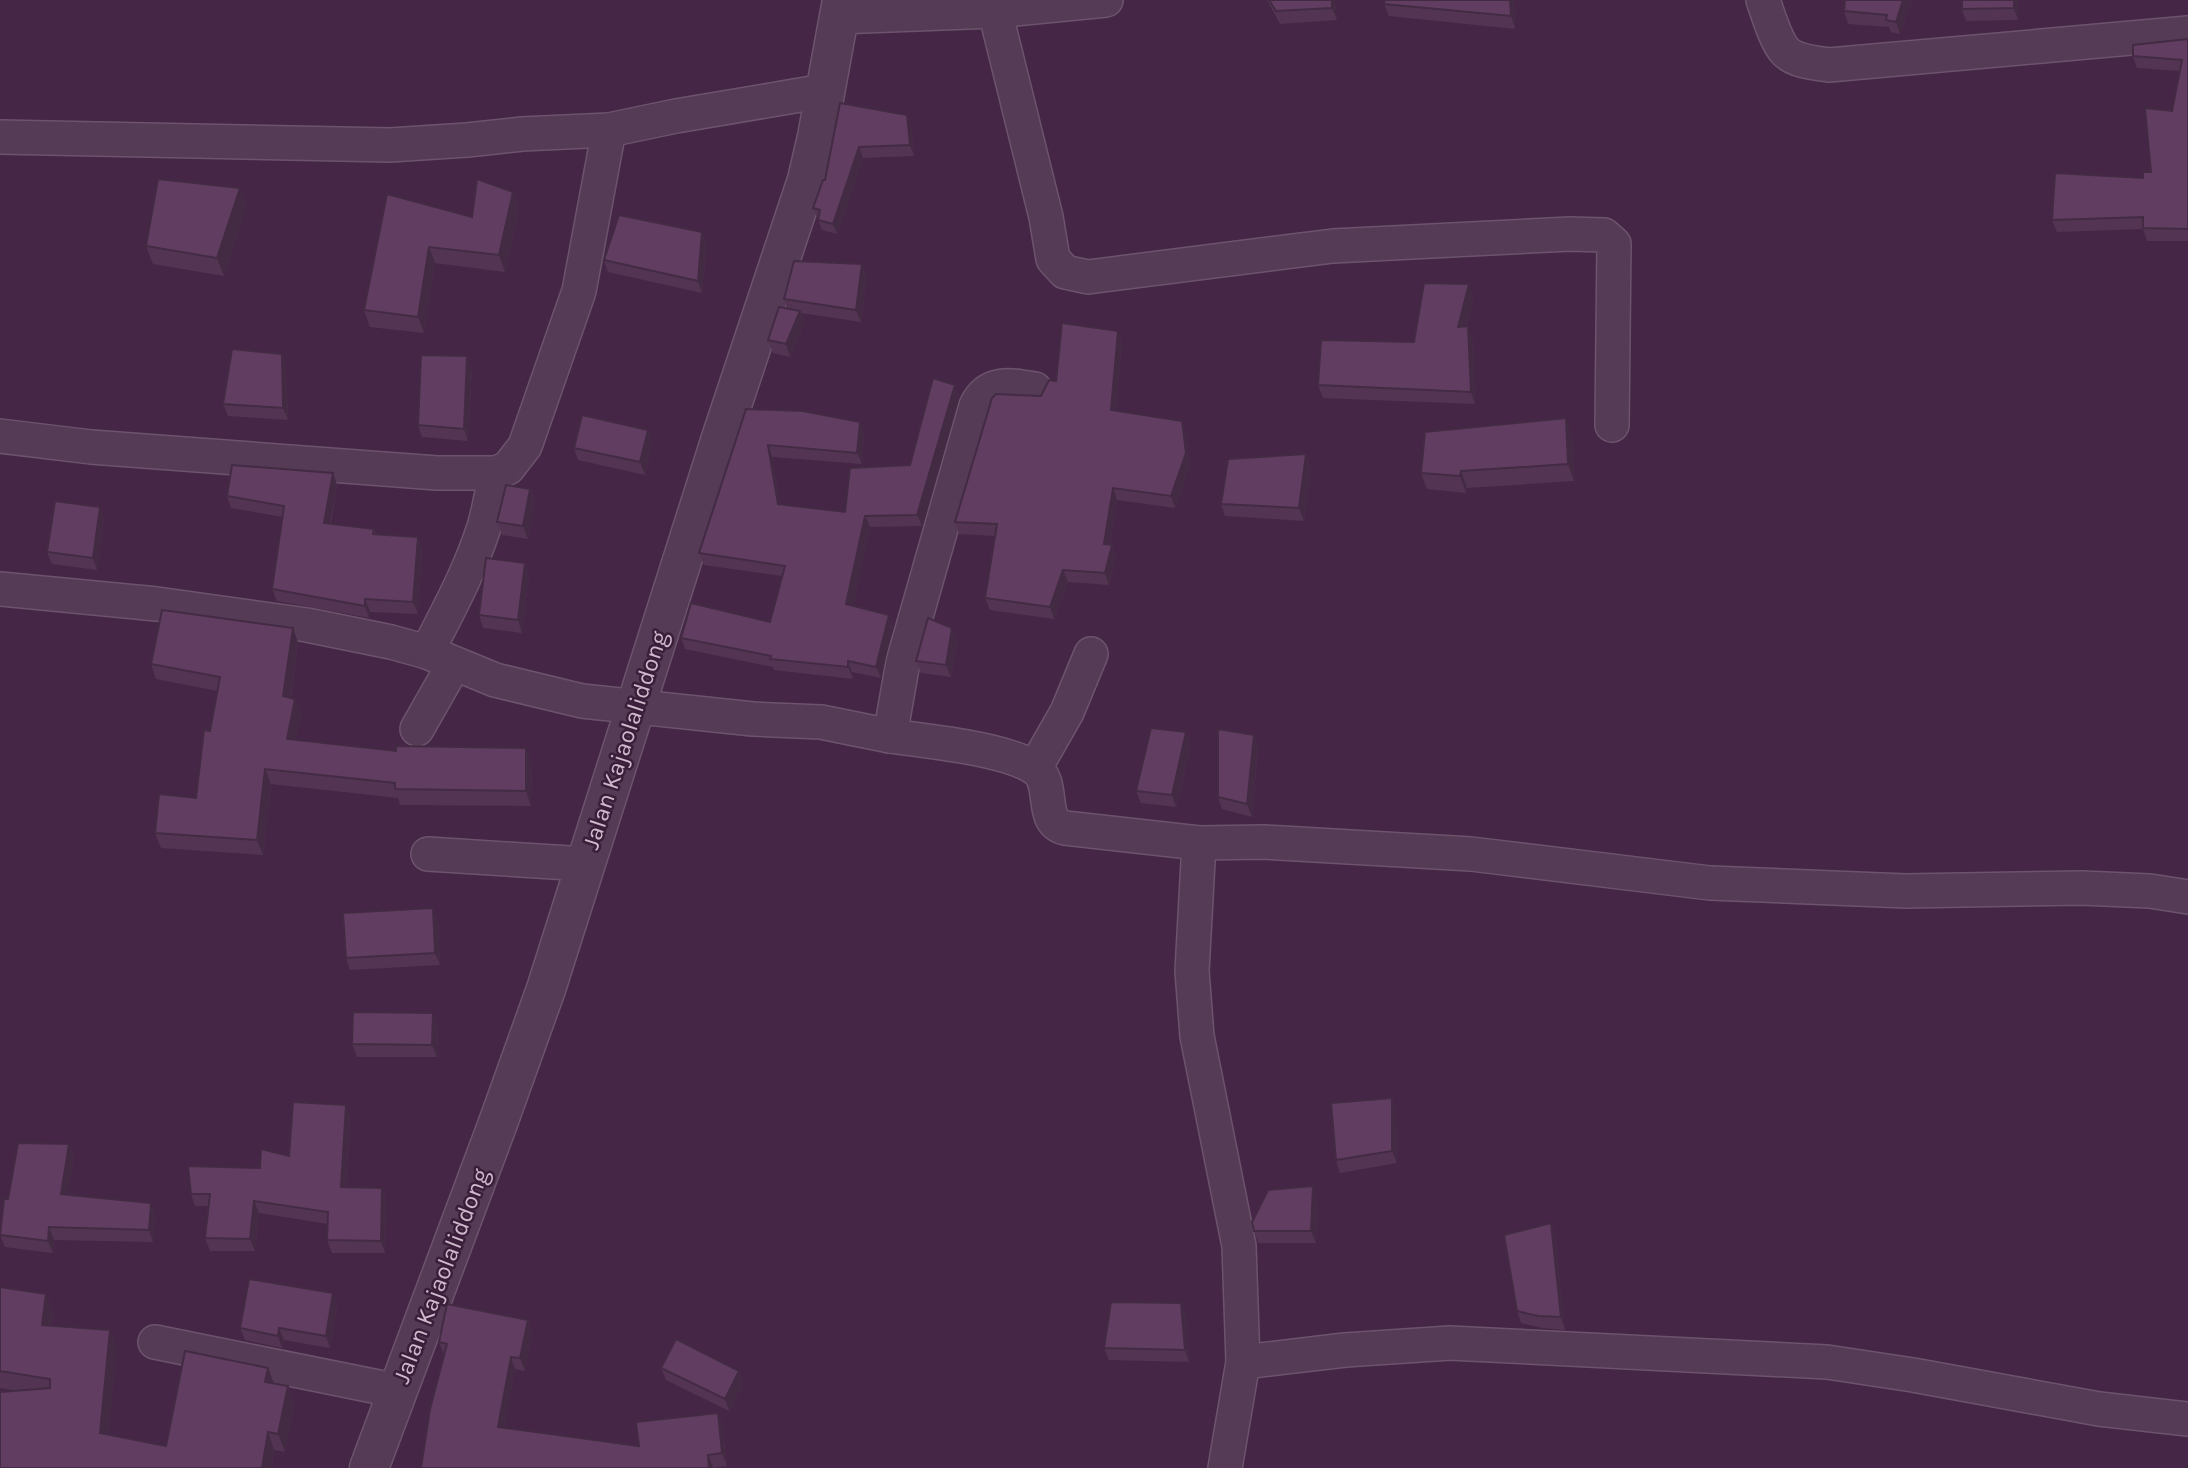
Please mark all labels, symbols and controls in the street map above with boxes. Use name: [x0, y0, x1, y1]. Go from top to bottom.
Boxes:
street label: Jalan Kajaolaliddong: [576, 627, 674, 853]
street label: Jalan Kajaolaliddong: [387, 1164, 495, 1387]

